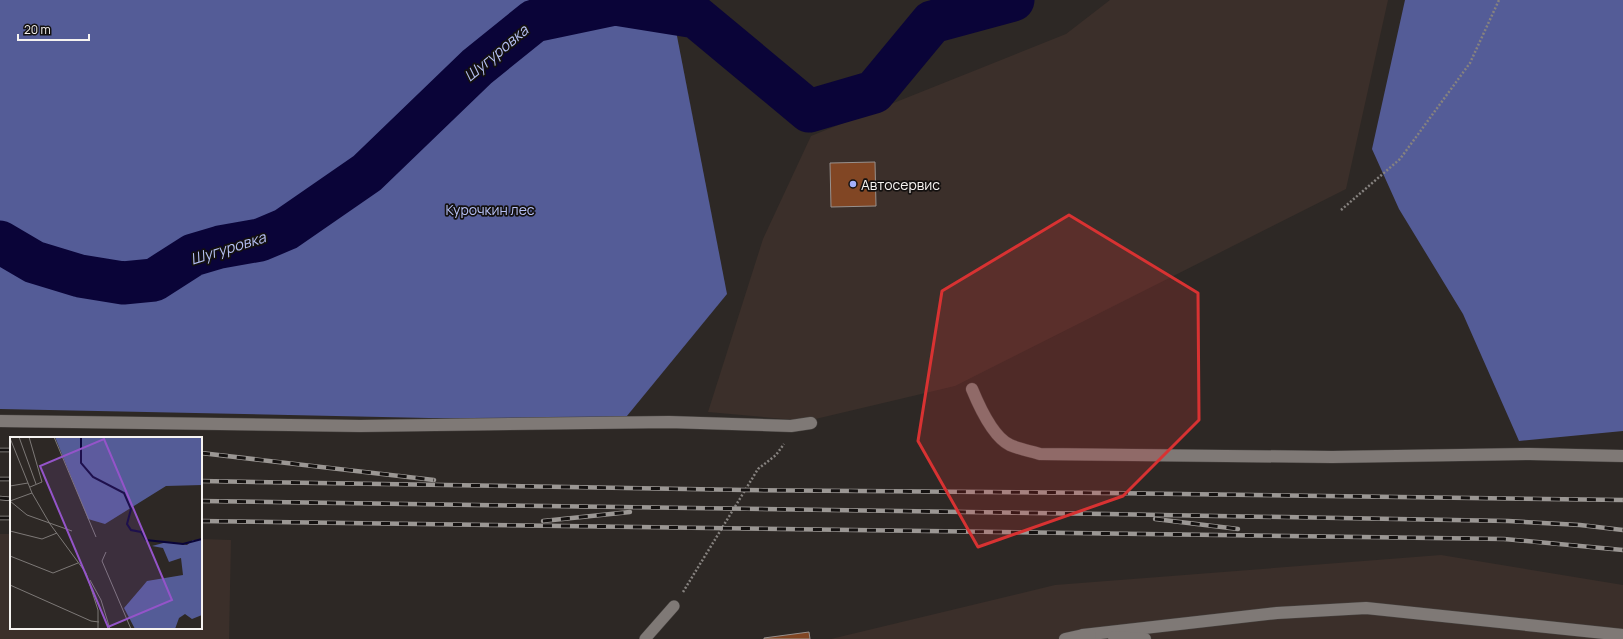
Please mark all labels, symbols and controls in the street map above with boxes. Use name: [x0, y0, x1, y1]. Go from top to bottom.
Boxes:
scale bar: [18, 16, 89, 42]
water label: Шугуровка: [459, 20, 533, 86]
text: 20 m: [24, 21, 51, 38]
place label: Автосервис: [861, 175, 940, 194]
marker: Автосервис: [848, 179, 858, 189]
park label: Курочкин лес: [445, 200, 535, 219]
water label: Шугуровка: [188, 226, 269, 269]
inset map: [10, 437, 202, 629]

